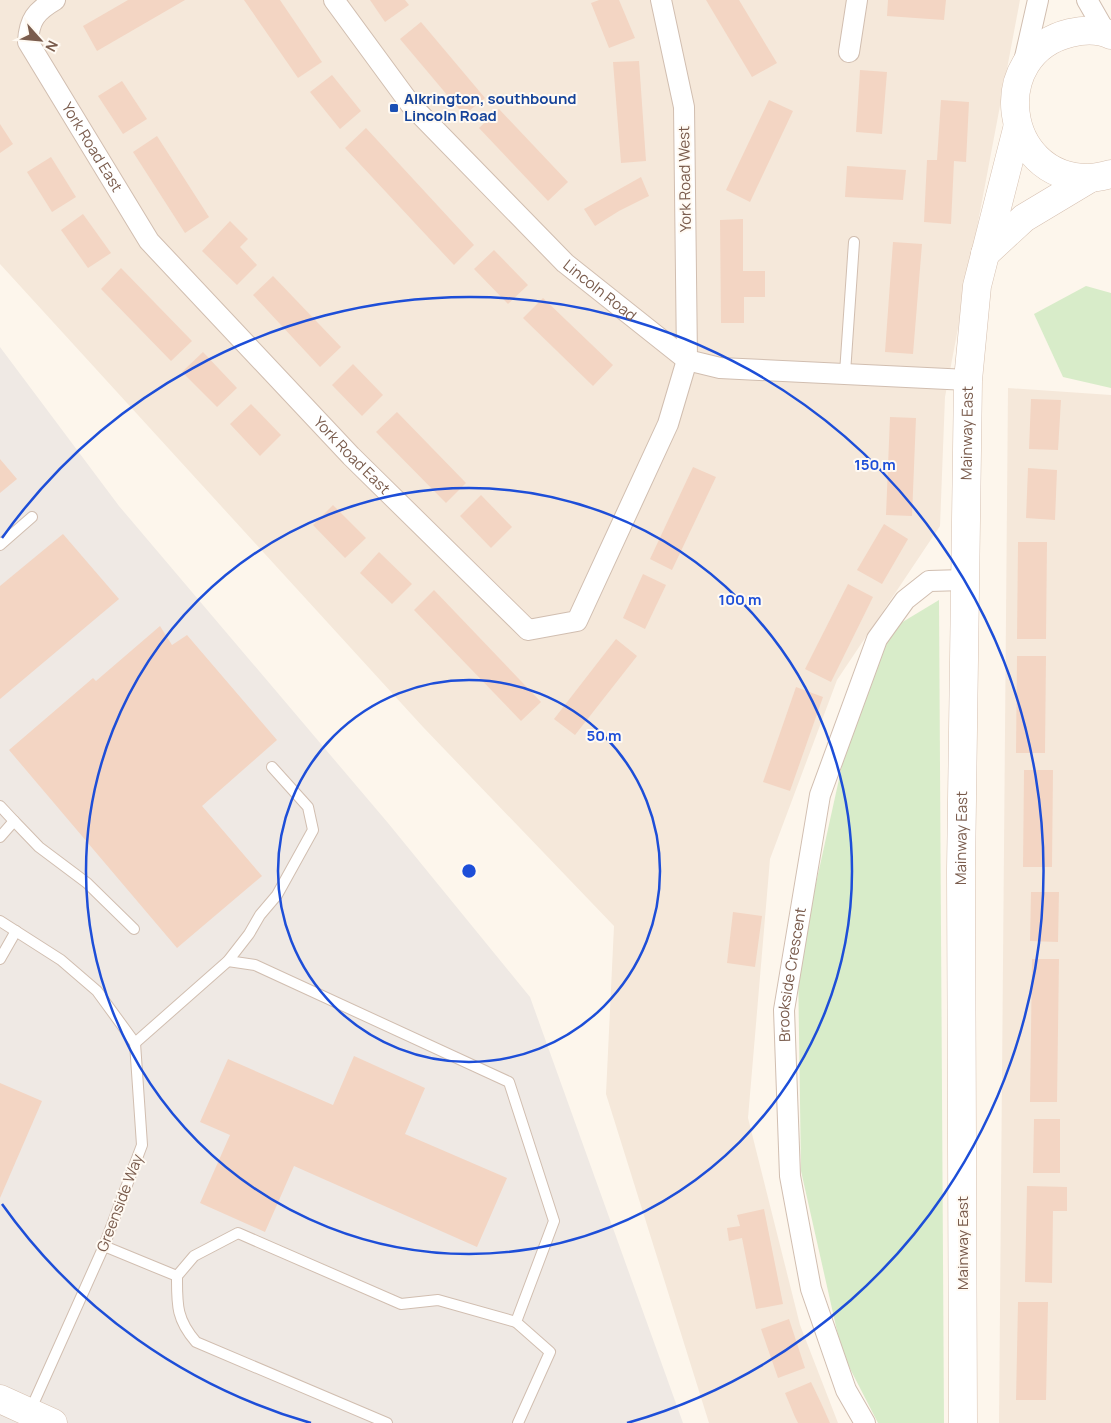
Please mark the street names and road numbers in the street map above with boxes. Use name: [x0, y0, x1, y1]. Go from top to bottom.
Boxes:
street label: York Road East: [57, 98, 128, 196]
street label: York Road West: [673, 126, 696, 232]
street label: Lincoln Road: [559, 254, 641, 326]
street label: Mainway East: [956, 386, 978, 480]
street label: York Road East: [309, 412, 395, 499]
street label: Mainway East: [950, 791, 972, 885]
street label: Brookside Crescent: [773, 906, 811, 1042]
street label: Greenside Way: [91, 1151, 148, 1255]
street label: Mainway East: [952, 1196, 973, 1290]

